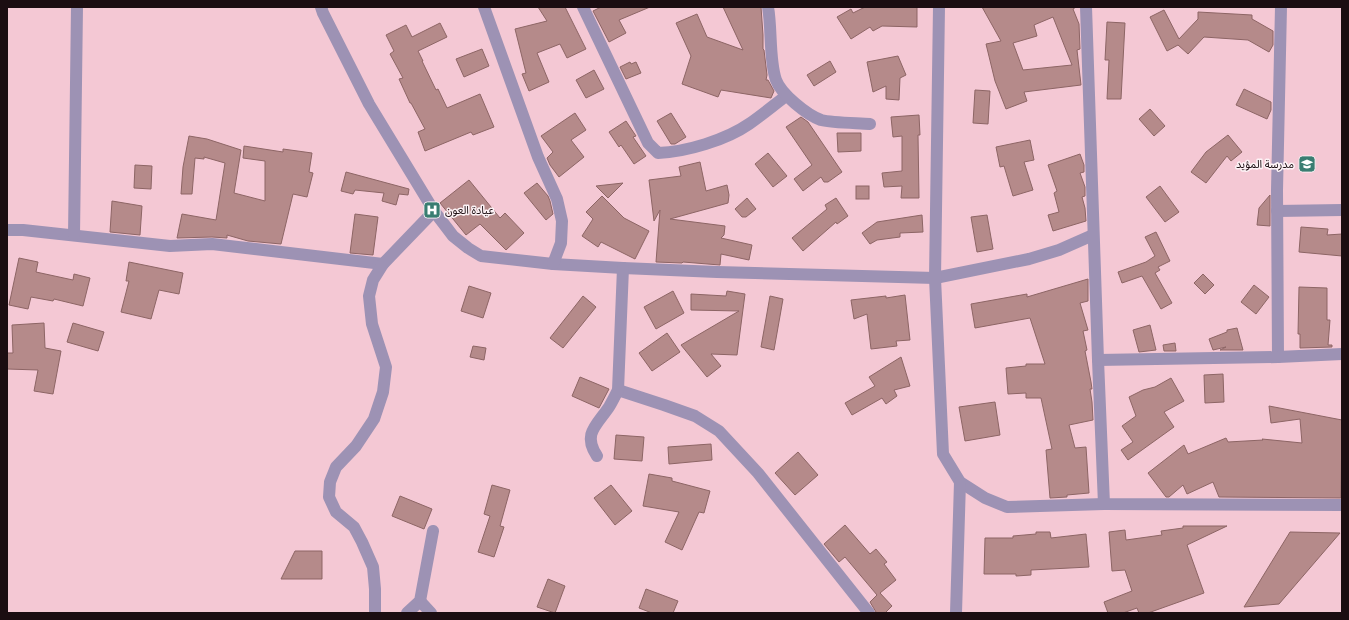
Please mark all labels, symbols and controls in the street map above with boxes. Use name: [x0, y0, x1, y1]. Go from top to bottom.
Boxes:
school or university icon: مدرسة المؤيد: [1297, 154, 1317, 174]
place label: مدرسة المؤيد: [1236, 158, 1294, 171]
hospital icon: عيادة العون: [422, 200, 442, 220]
place label: عيادة العون: [445, 204, 494, 217]

